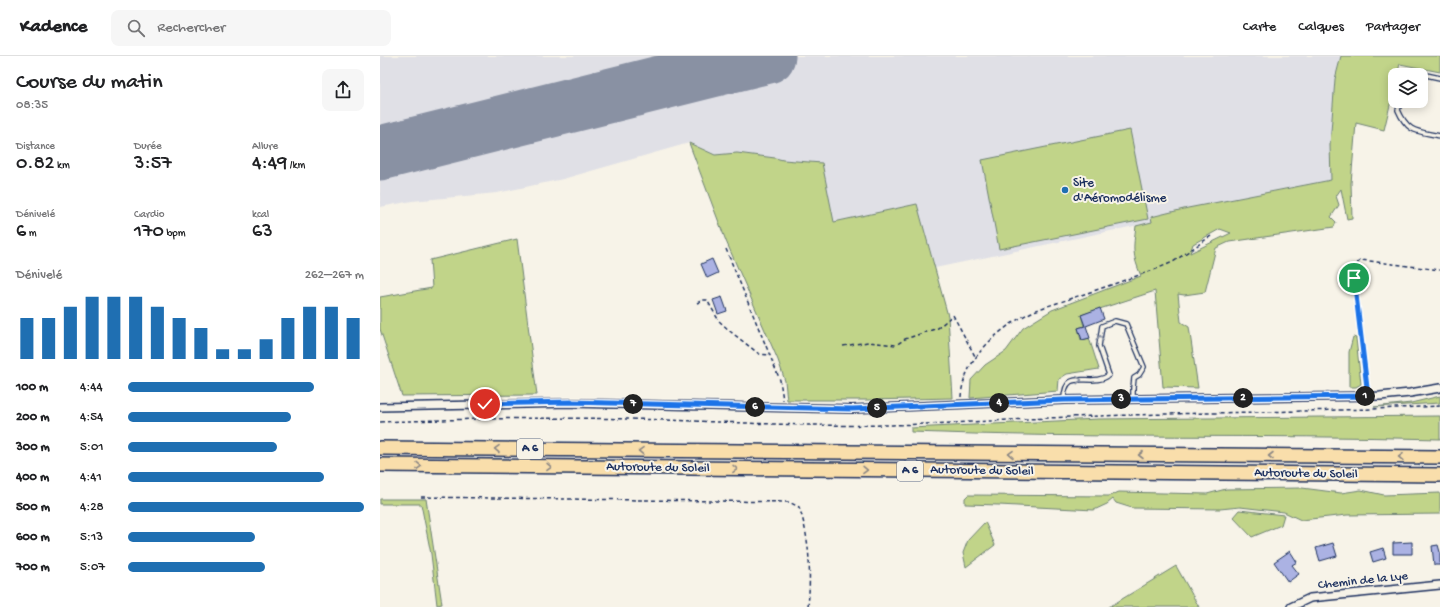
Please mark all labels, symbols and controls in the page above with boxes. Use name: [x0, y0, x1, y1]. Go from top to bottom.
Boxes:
search box: [111, 10, 391, 46]
text: Kadence: [20, 16, 87, 39]
icon: search: [125, 17, 147, 39]
text: Rechercher: [157, 19, 225, 37]
text: Carte: [1243, 19, 1276, 36]
text: Calques: [1298, 19, 1344, 36]
text: Partager: [1366, 19, 1420, 36]
map controls: [1388, 68, 1428, 108]
button: layers: [1388, 68, 1428, 108]
button: share: [322, 69, 364, 111]
text: Course du matin: [16, 70, 163, 96]
text: 08:35: [16, 98, 48, 113]
text: Distance: [16, 141, 55, 153]
text: Durée: [134, 141, 162, 153]
text: Allure: [252, 141, 278, 153]
text: 0.82: [16, 153, 54, 176]
text: 3:57: [134, 153, 172, 176]
text: 4:49: [252, 153, 287, 176]
text: km: [54, 160, 70, 172]
text: /km: [287, 160, 305, 172]
place label: Site d'Aéromodélisme: [1073, 176, 1167, 206]
marker: Site d'Aéromodélisme: [1060, 185, 1070, 195]
text: Dénivelé: [16, 209, 55, 221]
text: Cardio: [134, 209, 165, 221]
text: kcal: [252, 209, 269, 221]
text: 6: [16, 221, 26, 244]
text: 170: [134, 221, 164, 244]
text: 63: [252, 221, 273, 244]
text: m: [26, 228, 37, 240]
text: bpm: [164, 228, 185, 240]
pin: [1337, 261, 1371, 295]
icon: arrive: [1343, 267, 1365, 289]
text: Dénivelé: [16, 268, 62, 283]
text: 262–267 m: [305, 268, 364, 283]
one-way arrow: [1095, 335, 1104, 341]
one-way arrow: [1076, 376, 1082, 385]
text: 100 m: [16, 380, 48, 395]
text: 4:44: [80, 380, 103, 395]
pin: 1: [1355, 386, 1375, 406]
pin: [468, 387, 502, 421]
pin: 2: [1233, 388, 1253, 408]
pin: 3: [1111, 389, 1131, 409]
text: 1: [1363, 390, 1367, 402]
text: 2: [1240, 392, 1246, 404]
icon: check: [474, 393, 496, 415]
pin: 4: [989, 393, 1009, 413]
text: 3: [1118, 393, 1124, 405]
pin: 7: [623, 394, 643, 414]
pin: 6: [745, 397, 765, 417]
text: 4: [996, 397, 1002, 409]
text: 7: [630, 398, 636, 410]
pin: 5: [867, 398, 887, 418]
text: 6: [752, 401, 758, 413]
text: 5: [874, 402, 880, 414]
text: 200 m: [16, 410, 49, 425]
text: 4:54: [80, 410, 103, 425]
road number: A 6: [517, 439, 543, 459]
text: 300 m: [16, 440, 50, 455]
text: 5:01: [80, 440, 104, 455]
one-way arrow: [494, 445, 500, 453]
one-way arrow: [638, 446, 644, 455]
one-way arrow: [1008, 450, 1014, 458]
one-way arrow: [1138, 451, 1144, 459]
one-way arrow: [1268, 452, 1274, 460]
one-way arrow: [1398, 453, 1404, 461]
street label: Autoroute du Soleil: [606, 460, 710, 476]
road number: A 6: [897, 461, 923, 481]
one-way arrow: [416, 462, 422, 470]
one-way arrow: [546, 463, 552, 471]
street label: Autoroute du Soleil: [930, 463, 1034, 479]
one-way arrow: [732, 465, 738, 473]
one-way arrow: [862, 466, 868, 474]
street label: Autoroute du Soleil: [1254, 466, 1358, 482]
text: 400 m: [16, 470, 49, 485]
text: 4:41: [80, 470, 102, 485]
text: 500 m: [16, 500, 50, 515]
text: 4:28: [80, 500, 104, 515]
text: 600 m: [16, 530, 50, 545]
text: 5:13: [80, 530, 103, 545]
text: 700 m: [16, 560, 50, 575]
text: 5:07: [80, 560, 105, 575]
street label: Chemin de la Lye: [1317, 569, 1409, 593]

